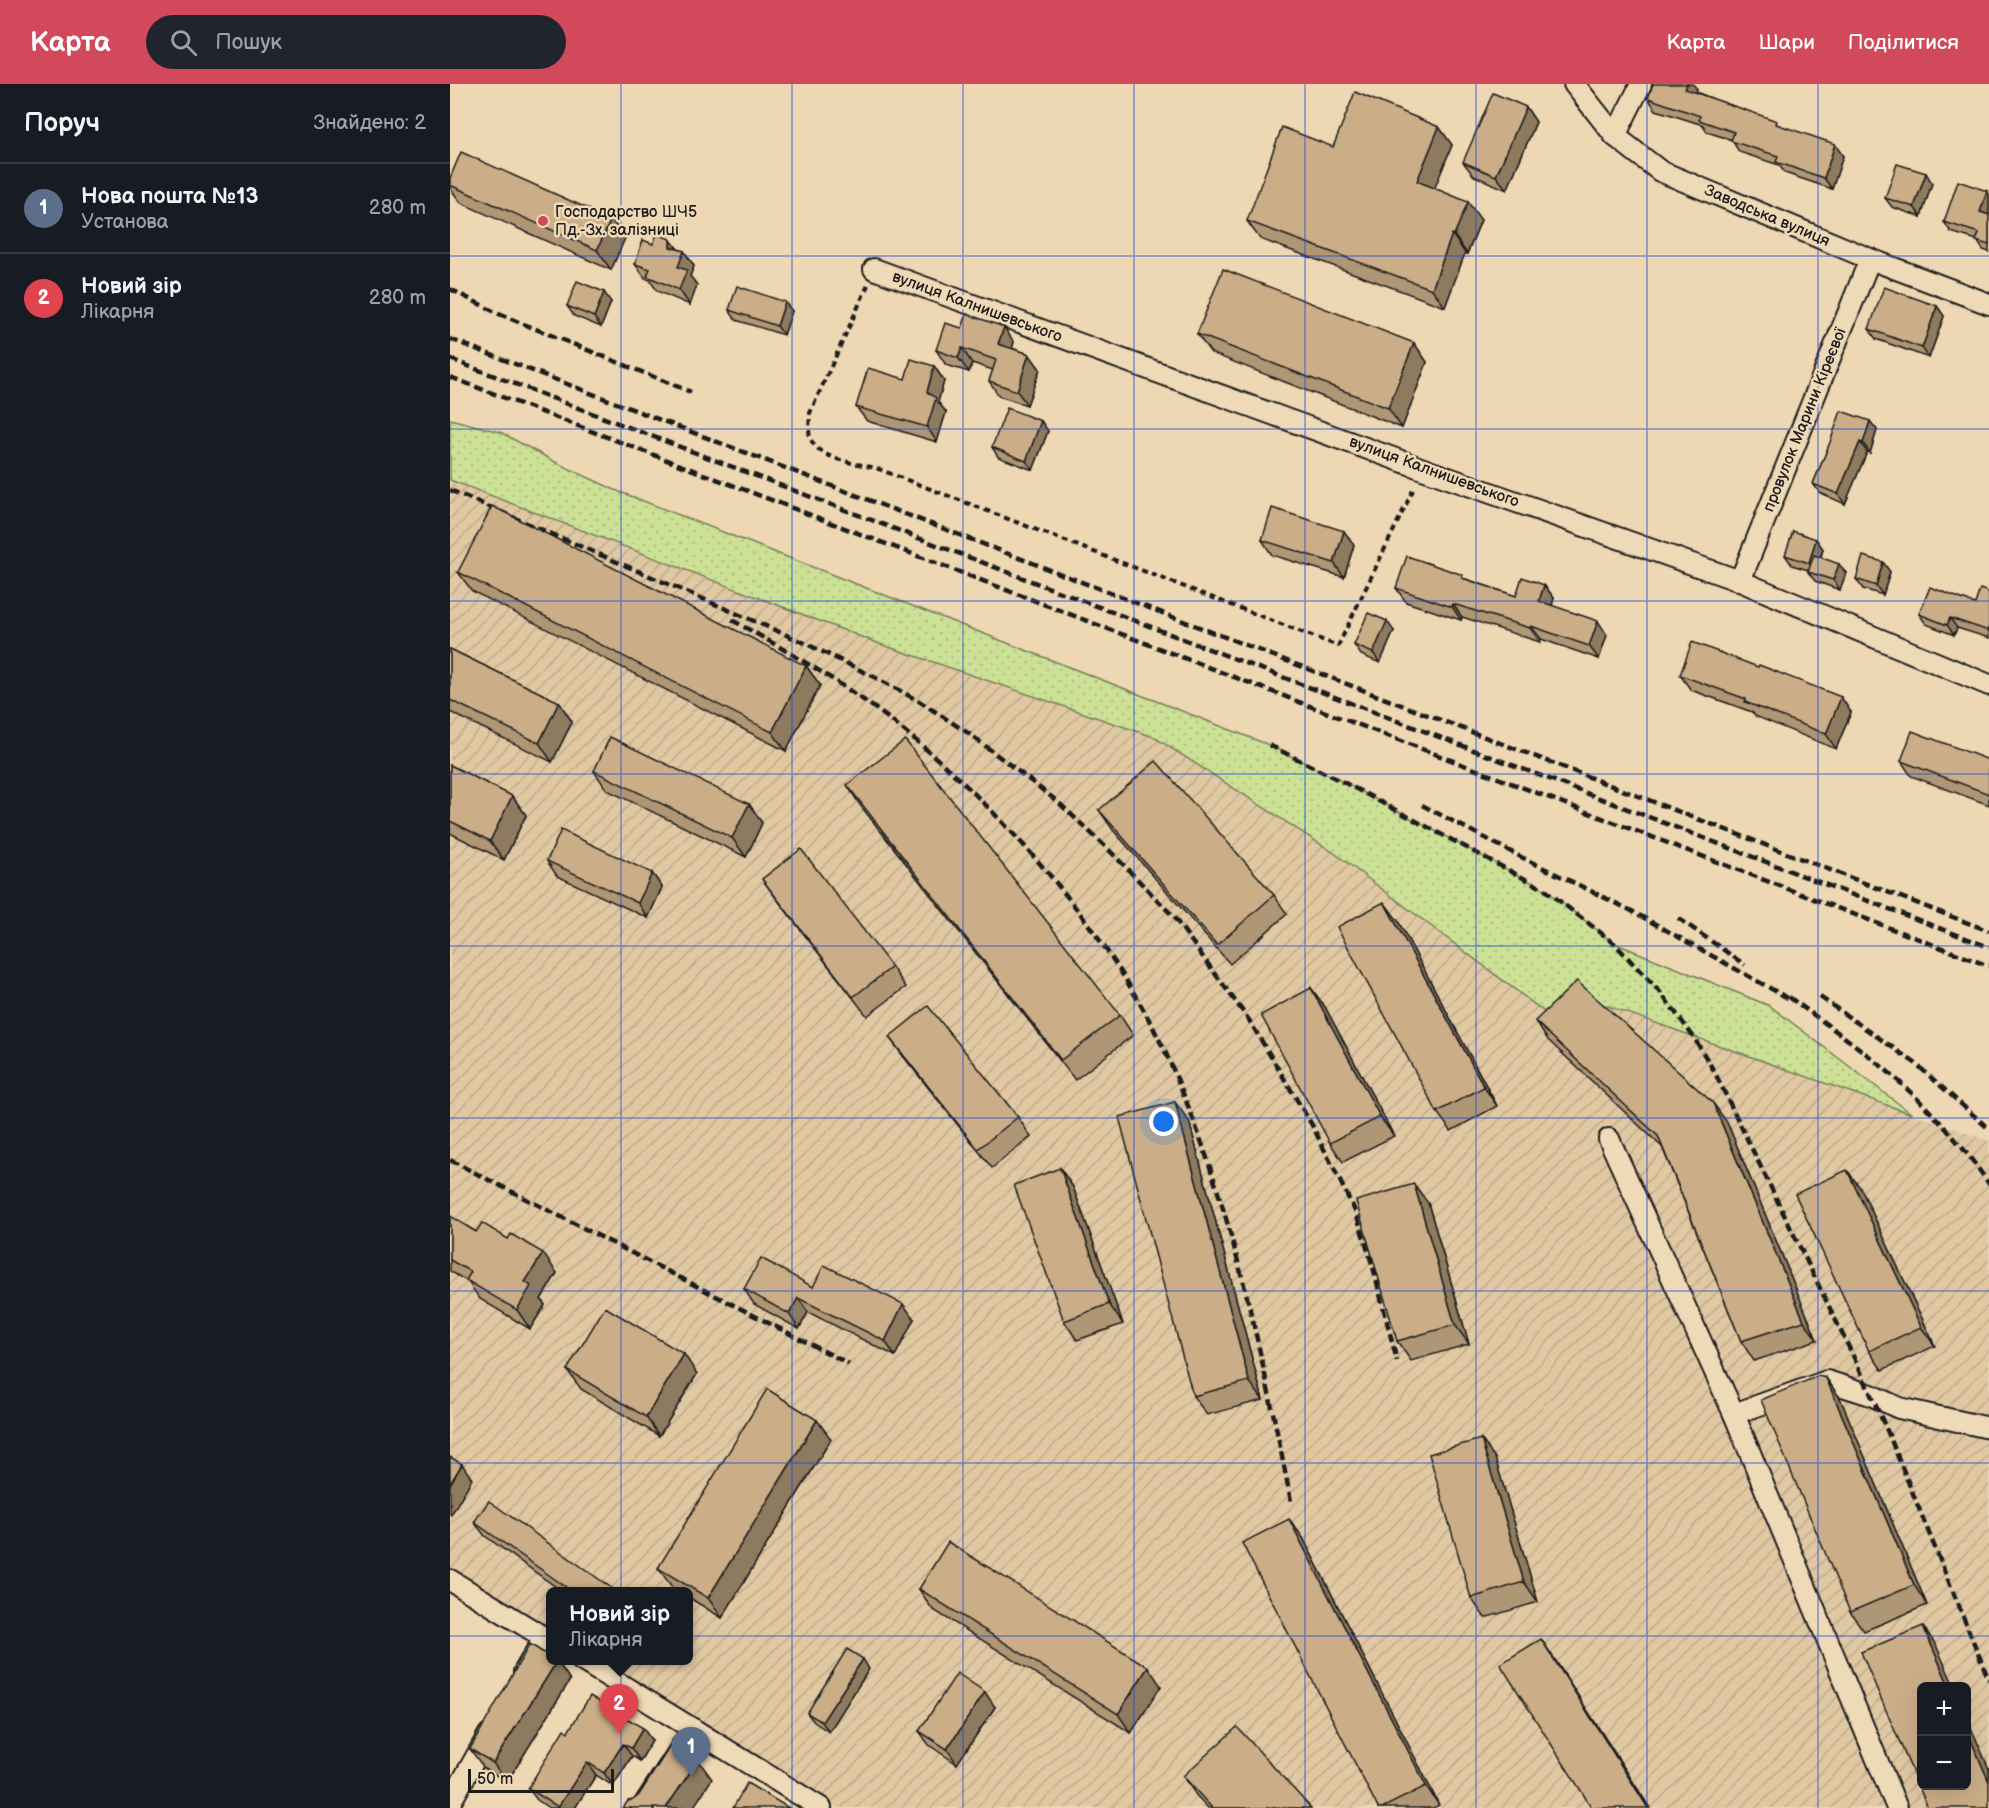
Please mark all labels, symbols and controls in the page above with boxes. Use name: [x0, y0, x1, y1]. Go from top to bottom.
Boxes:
search box: [146, 15, 566, 69]
text: Карта: [30, 26, 110, 59]
icon: search: [167, 26, 200, 59]
text: Пошук: [215, 29, 282, 56]
text: Карта: [1666, 30, 1726, 55]
text: Шари: [1759, 30, 1815, 55]
text: Поділитися: [1848, 30, 1959, 55]
text: Поруч: [24, 108, 100, 139]
text: Знайдено: 2: [313, 111, 426, 135]
street label: Заводська вулиця: [1701, 181, 1833, 251]
text: Нова пошта №13: [81, 183, 258, 210]
text: 1: [39, 196, 48, 220]
text: 280 m: [369, 196, 426, 220]
place label: Господарство ШЧ5 Пд.-Зх. залізниці: [555, 203, 697, 240]
text: Установа: [81, 210, 169, 234]
marker: Господарство ШЧ5 Пд.-Зх. залізниці: [536, 214, 550, 228]
street label: вулиця Калнишевського: [889, 267, 1065, 347]
text: Новий зір: [81, 273, 182, 300]
text: 2: [38, 286, 49, 310]
text: 280 m: [369, 286, 426, 310]
text: Лікарня: [81, 300, 154, 324]
street label: провулок Марини Кіреєвої: [1759, 324, 1851, 515]
street label: вулиця Калнишевського: [1346, 432, 1522, 512]
your location: [1149, 1107, 1178, 1136]
popup: [546, 1587, 693, 1665]
text: Новий зір: [569, 1601, 670, 1628]
text: Лікарня: [569, 1628, 643, 1652]
map controls: [1917, 1682, 1971, 1790]
button: +: [1917, 1682, 1971, 1736]
pin: 2: [600, 1684, 638, 1734]
pin: 1: [672, 1728, 710, 1777]
button: −: [1917, 1736, 1971, 1790]
scale bar: [468, 1766, 614, 1794]
text: 50 m: [477, 1770, 513, 1789]

